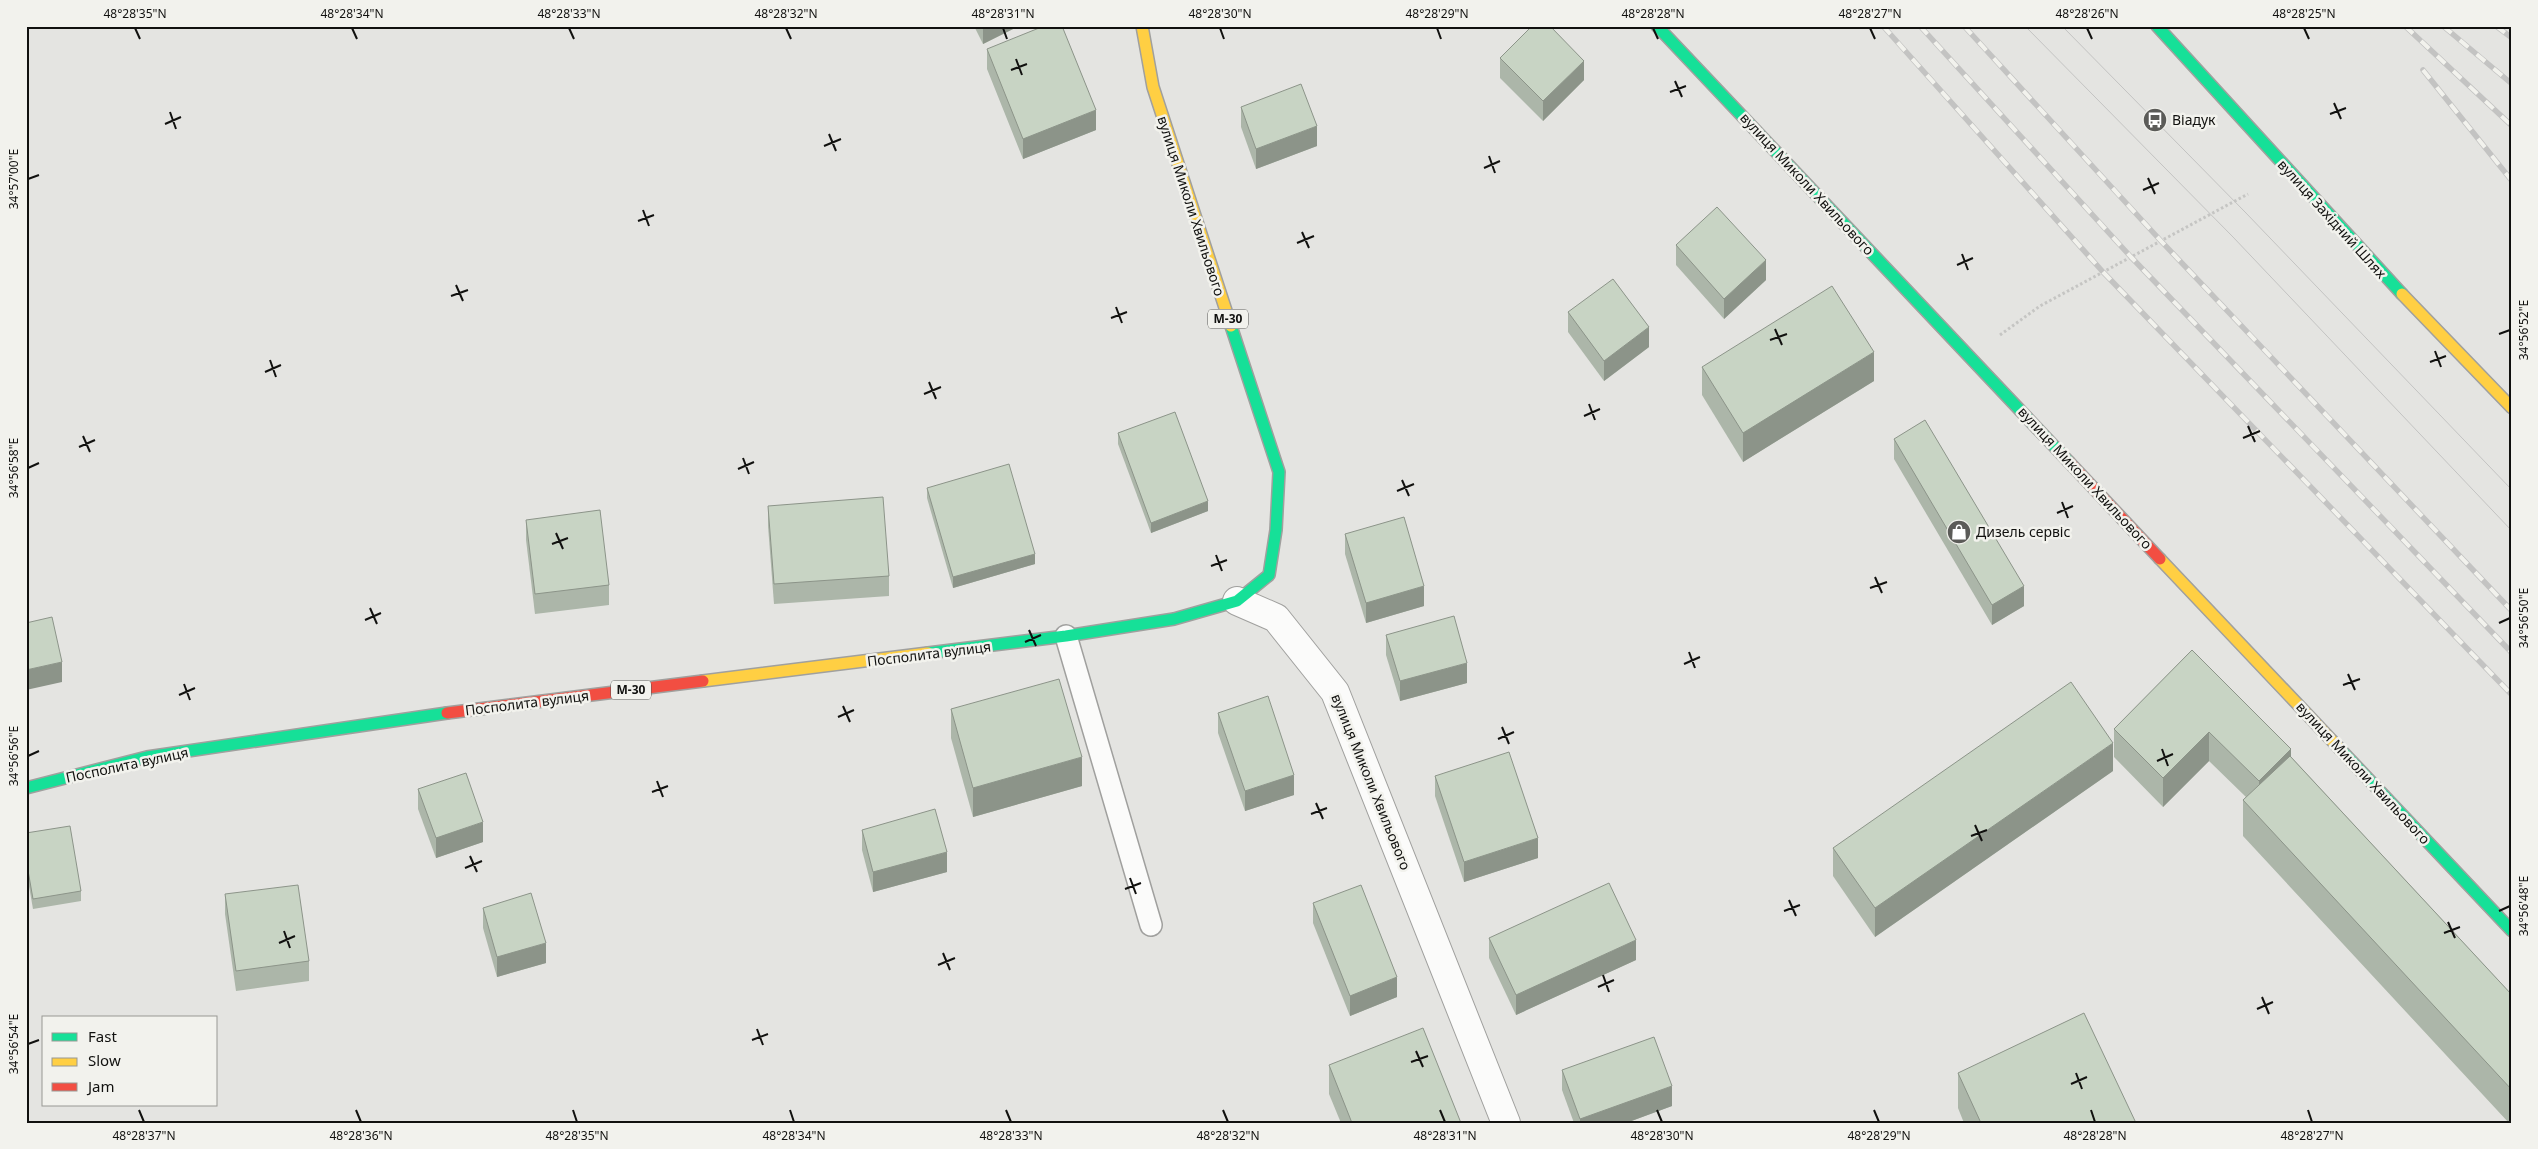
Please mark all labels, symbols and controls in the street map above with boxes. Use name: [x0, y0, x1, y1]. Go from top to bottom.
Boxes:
text: 48°28'35"N: [103, 5, 167, 22]
text: 48°28'34"N: [320, 5, 384, 22]
text: 48°28'33"N: [537, 5, 601, 22]
text: 48°28'32"N: [754, 5, 818, 22]
text: 48°28'31"N: [971, 5, 1035, 22]
text: 48°28'30"N: [1188, 5, 1252, 22]
text: 48°28'29"N: [1405, 5, 1469, 22]
text: 48°28'28"N: [1621, 5, 1685, 22]
text: 48°28'27"N: [1838, 5, 1902, 22]
text: 48°28'26"N: [2055, 5, 2119, 22]
text: 48°28'25"N: [2272, 5, 2336, 22]
bus stop icon: Віадук: [2142, 107, 2168, 133]
street label: вулиця Миколи Хвильового: [1736, 108, 1879, 259]
place label: Віадук: [2172, 110, 2216, 129]
street label: вулиця Миколи Хвильового: [1153, 113, 1230, 298]
text: 34°57'00"E: [5, 149, 22, 209]
street label: вулиця Західний Шлях: [2274, 155, 2391, 283]
text: 34°56'52"E: [2515, 300, 2532, 360]
road number: М-30: [1208, 310, 1248, 328]
street label: вулиця Миколи Хвильового: [2014, 402, 2157, 553]
text: 34°56'58"E: [5, 438, 22, 498]
shop icon: Дизель сервіс: [1946, 519, 1972, 545]
place label: Дизель сервіс: [1976, 522, 2070, 541]
text: 34°56'50"E: [2515, 588, 2532, 648]
street label: Посполита вулиця: [866, 636, 992, 671]
road number: М-30: [611, 680, 651, 700]
street label: Посполита вулиця: [464, 685, 590, 720]
street label: вулиця Миколи Хвильового: [1327, 691, 1416, 873]
street label: вулиця Миколи Хвильового: [2292, 697, 2435, 848]
text: 34°56'56"E: [5, 726, 22, 786]
street label: Посполита вулиця: [64, 742, 190, 787]
text: 34°56'48"E: [2515, 876, 2532, 936]
text: 34°56'54"E: [5, 1014, 22, 1074]
legend: [42, 1016, 218, 1106]
text: Fast: [88, 1026, 117, 1046]
text: Slow: [88, 1050, 121, 1070]
text: Jam: [86, 1076, 115, 1096]
text: 48°28'37"N: [112, 1127, 176, 1144]
text: 48°28'36"N: [329, 1127, 393, 1144]
text: 48°28'35"N: [545, 1127, 609, 1144]
text: 48°28'34"N: [762, 1127, 826, 1144]
text: 48°28'33"N: [979, 1127, 1043, 1144]
text: 48°28'32"N: [1196, 1127, 1260, 1144]
text: 48°28'31"N: [1413, 1127, 1477, 1144]
text: 48°28'30"N: [1630, 1127, 1694, 1144]
text: 48°28'29"N: [1847, 1127, 1911, 1144]
text: 48°28'28"N: [2063, 1127, 2127, 1144]
text: 48°28'27"N: [2280, 1127, 2344, 1144]

